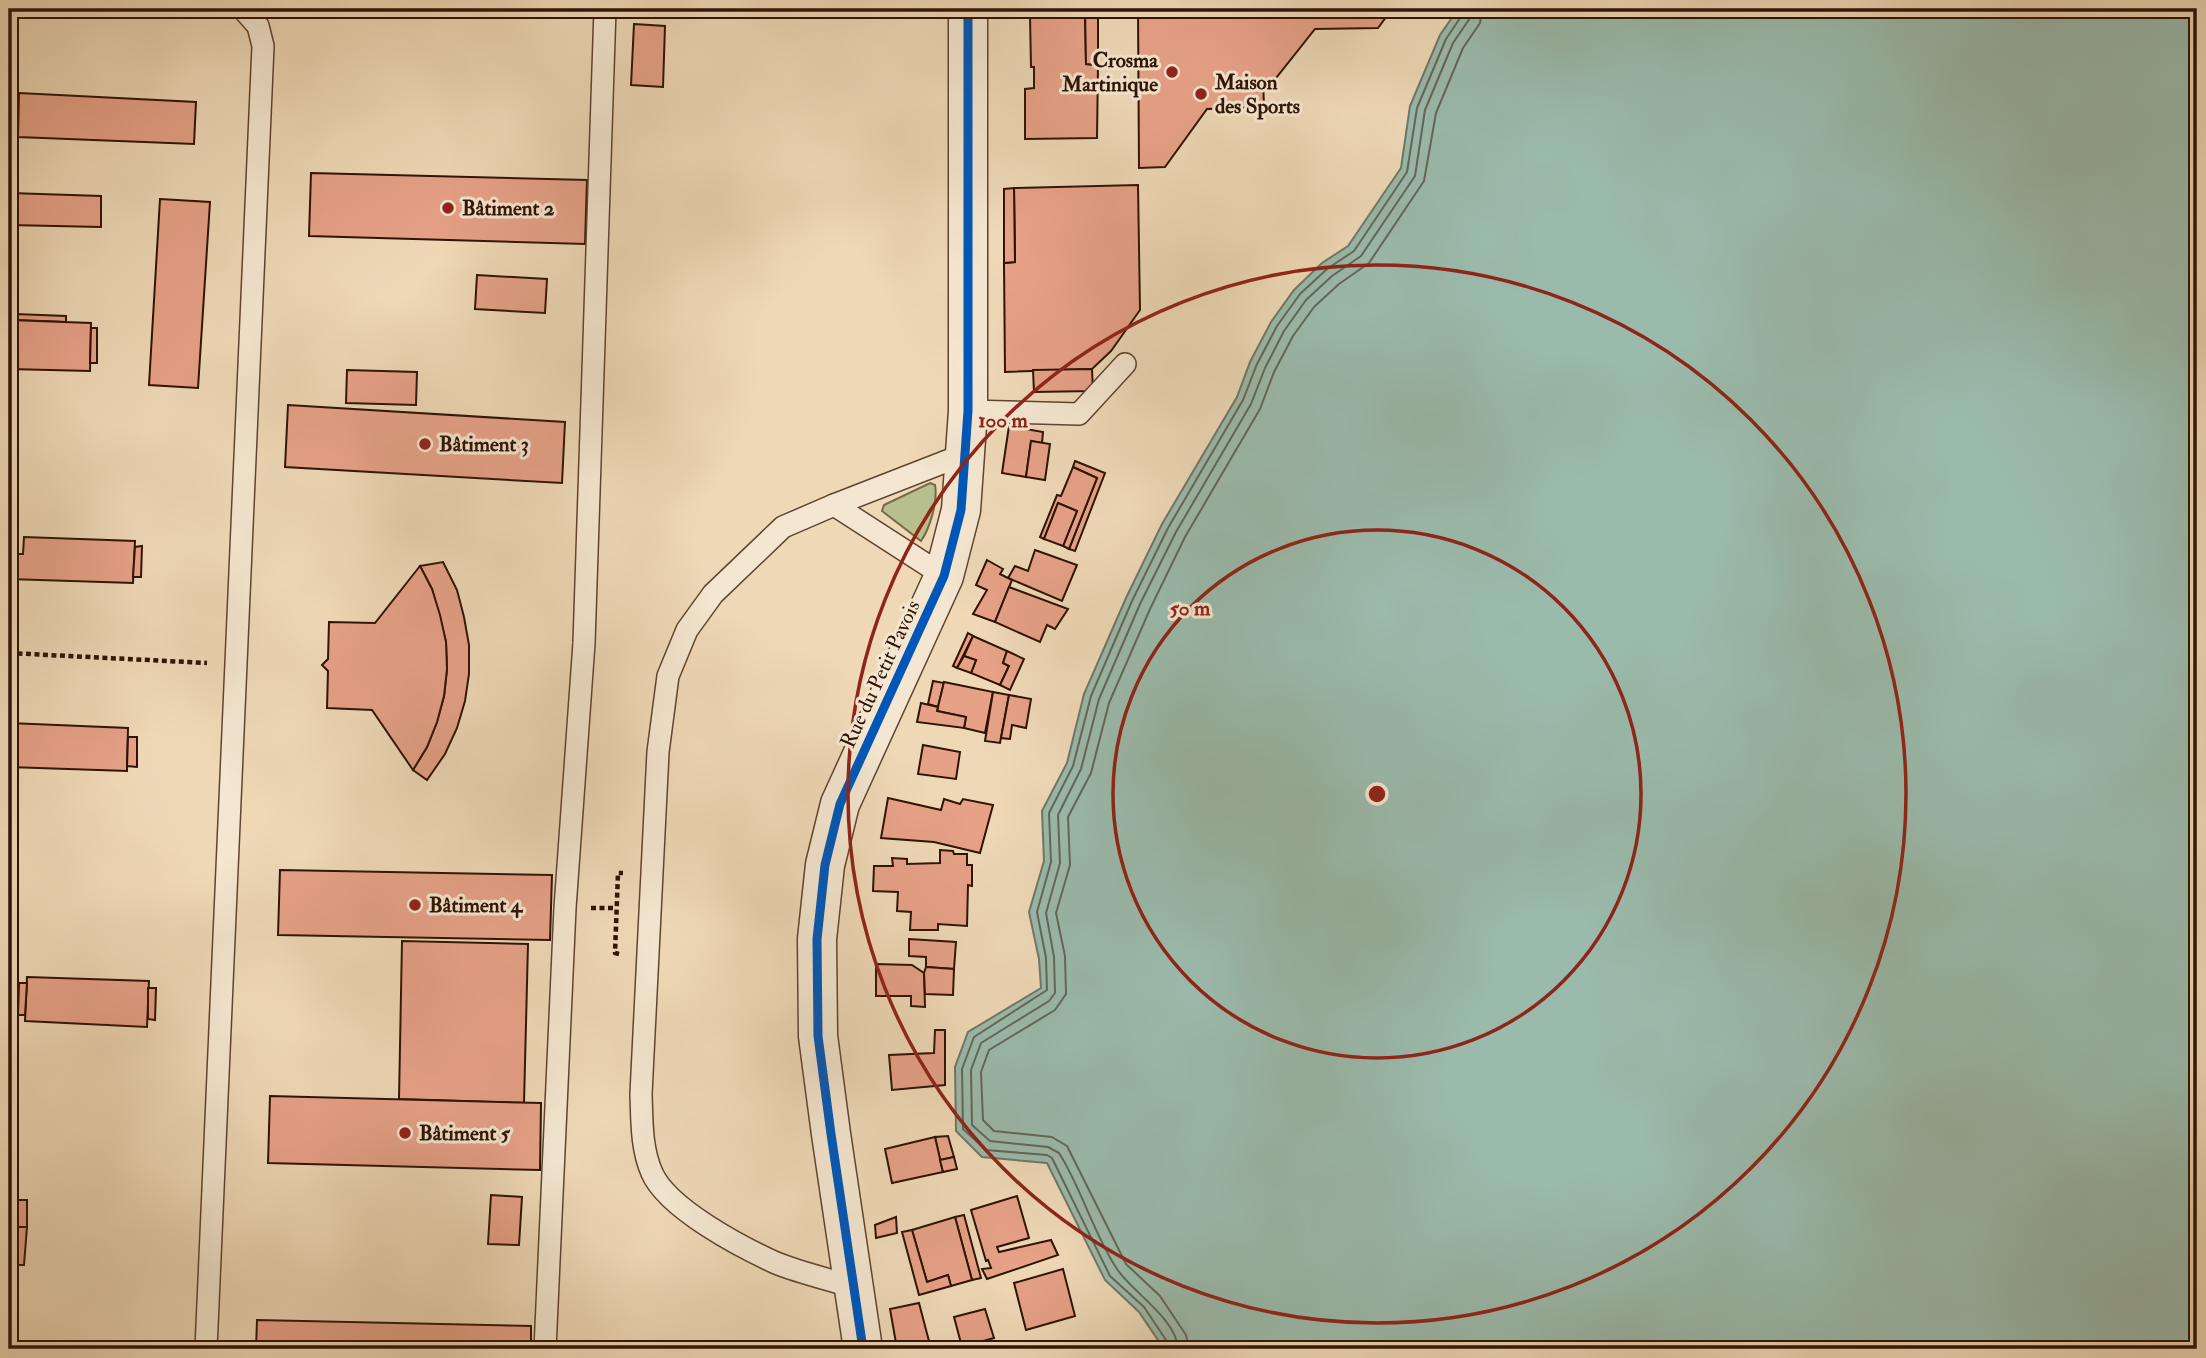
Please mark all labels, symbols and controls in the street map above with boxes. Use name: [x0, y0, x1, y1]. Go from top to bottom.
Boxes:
place label: Crosma Martinique: [1061, 47, 1159, 98]
marker: Crosma Martinique: [1164, 64, 1180, 80]
place label: Maison des Sports: [1214, 69, 1300, 120]
marker: Maison des Sports: [1193, 86, 1209, 102]
place label: Bâtiment 2: [462, 195, 555, 222]
marker: Bâtiment 2: [440, 200, 456, 216]
text: 100 m: [978, 407, 1029, 434]
place label: Bâtiment 3: [439, 431, 529, 458]
marker: Bâtiment 3: [417, 436, 433, 452]
text: 50 m: [1170, 595, 1211, 622]
street label: Rue du Petit Pavois: [834, 596, 927, 753]
centre of rings: [1365, 782, 1389, 806]
place label: Bâtiment 4: [429, 892, 524, 919]
marker: Bâtiment 4: [407, 897, 423, 913]
place label: Bâtiment 5: [419, 1120, 511, 1147]
marker: Bâtiment 5: [397, 1125, 413, 1141]

